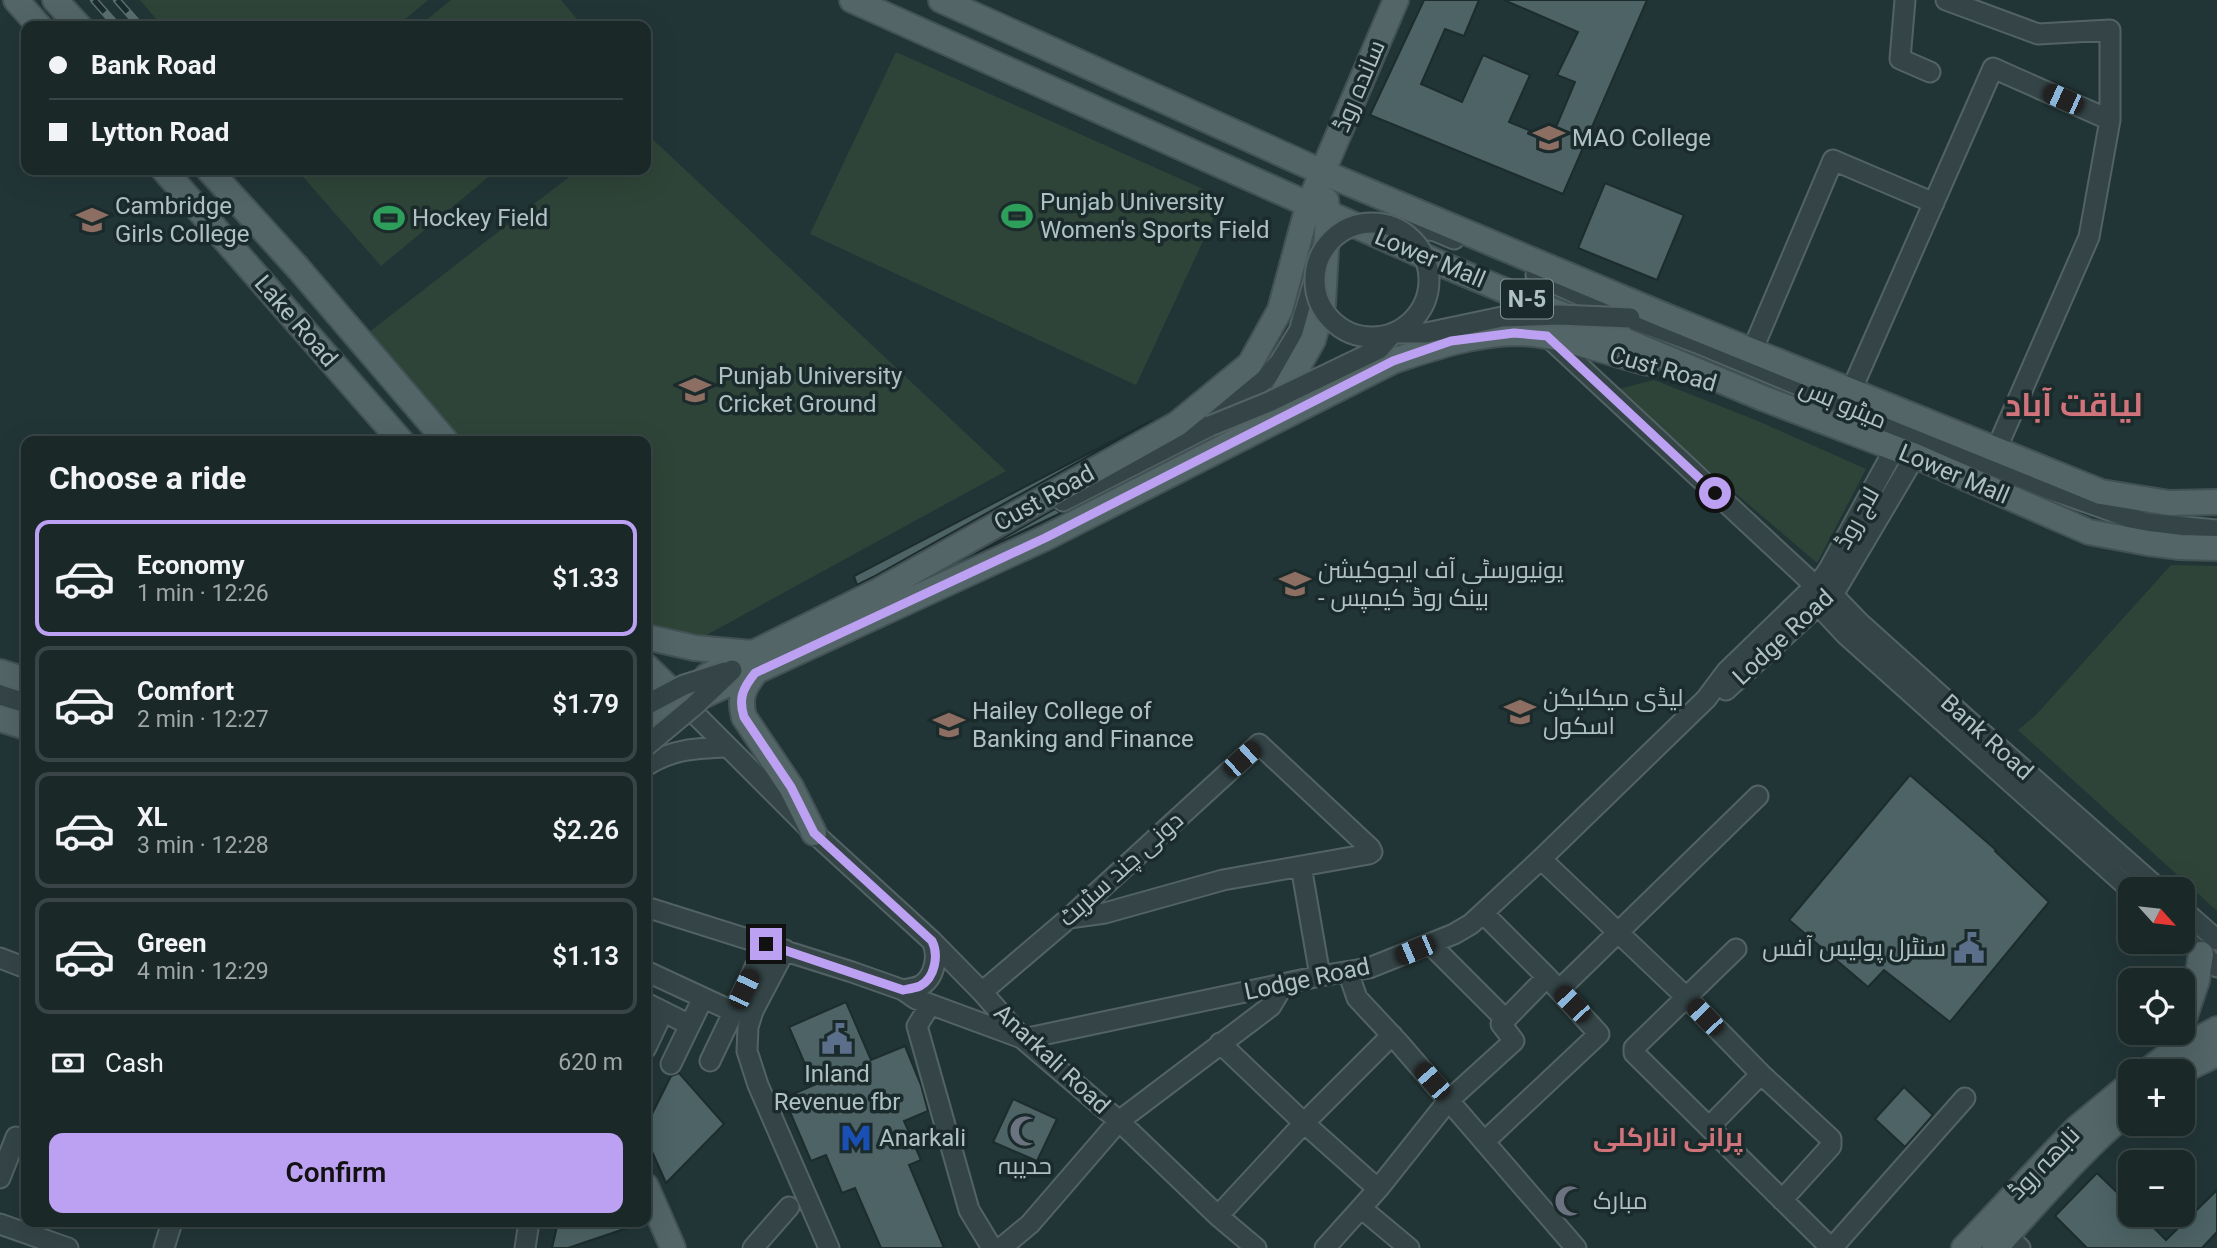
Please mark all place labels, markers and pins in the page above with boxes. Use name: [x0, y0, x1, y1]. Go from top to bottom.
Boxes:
school or university icon: MAO College: [1532, 121, 1566, 155]
place label: MAO College: [1572, 124, 1711, 152]
place label: Punjab University Women's Sports Field: [1040, 188, 1270, 244]
place label: Cambridge Girls College: [115, 192, 249, 248]
sports icon: Punjab University Women's Sports Field: [1000, 199, 1034, 233]
sports icon: Hockey Field: [372, 201, 406, 235]
school or university icon: Cambridge Girls College: [75, 203, 109, 237]
place label: Hockey Field: [412, 204, 548, 232]
place label: Punjab University Cricket Ground: [718, 362, 903, 418]
school or university icon: Punjab University Cricket Ground: [678, 373, 712, 407]
place label: یونیورسٹی آف ایجوکیشن - بینک روڈ کیمپس: [1318, 556, 1564, 613]
school or university icon: یونیورسٹی آف ایجوکیشن - بینک روڈ کیمپس: [1278, 567, 1312, 601]
place label: لیڈی میکلیگن اسکول: [1543, 684, 1683, 740]
school or university icon: لیڈی میکلیگن اسکول: [1503, 695, 1537, 729]
place label: Hailey College of Banking and Finance: [972, 697, 1194, 753]
school or university icon: Hailey College of Banking and Finance: [932, 708, 966, 742]
public building icon: سنٹرل پولیس آفس: [1952, 931, 1986, 965]
place label: سنٹرل پولیس آفس: [1762, 934, 1946, 964]
public building icon: Inland Revenue fbr: [820, 1022, 854, 1056]
place label: Inland Revenue fbr: [774, 1060, 900, 1116]
mosque icon: حدیبہ: [1008, 1114, 1042, 1148]
metro station icon: Anarkali: [839, 1121, 873, 1155]
place label: Anarkali: [879, 1124, 966, 1152]
place label: حدیبہ: [998, 1152, 1052, 1180]
mosque icon: مبارک: [1553, 1184, 1587, 1218]
place label: مبارک: [1593, 1187, 1648, 1215]

